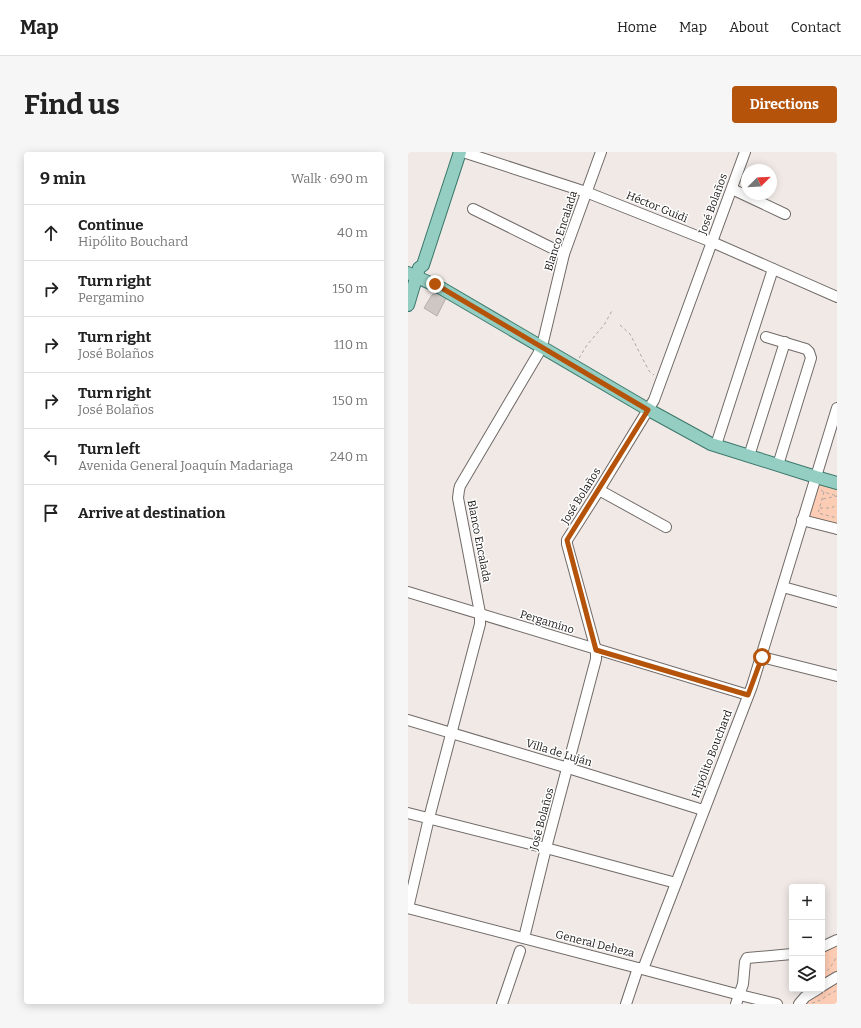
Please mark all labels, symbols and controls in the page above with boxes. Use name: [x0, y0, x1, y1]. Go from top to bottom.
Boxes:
text: Map: [20, 16, 59, 39]
text: Home: [617, 19, 657, 36]
text: Map: [679, 19, 707, 36]
text: About: [729, 19, 769, 36]
text: Contact: [791, 19, 841, 36]
button: Directions: [732, 86, 837, 123]
text: Find us: [24, 88, 120, 121]
north arrow: [741, 164, 777, 200]
text: 9 min: [40, 168, 86, 189]
text: Walk · 690 m: [291, 171, 368, 186]
street label: José Bolaños: [696, 172, 730, 237]
street label: Blanco Encalada: [542, 189, 580, 273]
street label: Héctor Guidi: [624, 189, 690, 226]
text: Continue: [78, 216, 144, 234]
icon: ahead: [40, 222, 62, 244]
text: 40 m: [337, 225, 368, 240]
text: Hipólito Bouchard: [78, 234, 188, 249]
text: Turn right: [78, 272, 151, 290]
route end: [426, 275, 444, 293]
icon: right: [40, 278, 62, 300]
text: 150 m: [332, 281, 368, 296]
text: Pergamino: [78, 290, 144, 305]
text: Turn right: [78, 328, 151, 346]
icon: right: [40, 334, 62, 356]
text: 110 m: [334, 337, 368, 352]
text: José Bolaños: [78, 346, 154, 361]
text: Turn right: [78, 384, 151, 402]
icon: right: [40, 390, 62, 412]
text: 150 m: [332, 393, 368, 408]
text: José Bolaños: [78, 402, 154, 417]
text: Turn left: [78, 440, 140, 458]
icon: left: [40, 446, 62, 468]
text: 240 m: [330, 449, 368, 464]
text: Avenida General Joaquín Madariaga: [78, 458, 293, 473]
street label: José Bolaños: [558, 465, 604, 528]
street label: Blanco Encalada: [465, 499, 493, 583]
icon: arrive: [40, 502, 62, 524]
text: Arrive at destination: [78, 504, 225, 522]
street label: Pergamino: [518, 608, 576, 636]
route start: [753, 648, 771, 666]
street label: Hipólito Bouchard: [689, 708, 735, 800]
street label: Villa de Luján: [524, 737, 594, 769]
street label: José Bolaños: [527, 786, 557, 853]
map controls: [789, 884, 825, 992]
button: +: [789, 884, 825, 920]
button: −: [789, 920, 825, 956]
street label: General Deheza: [554, 928, 636, 960]
button: layers: [789, 956, 825, 992]

